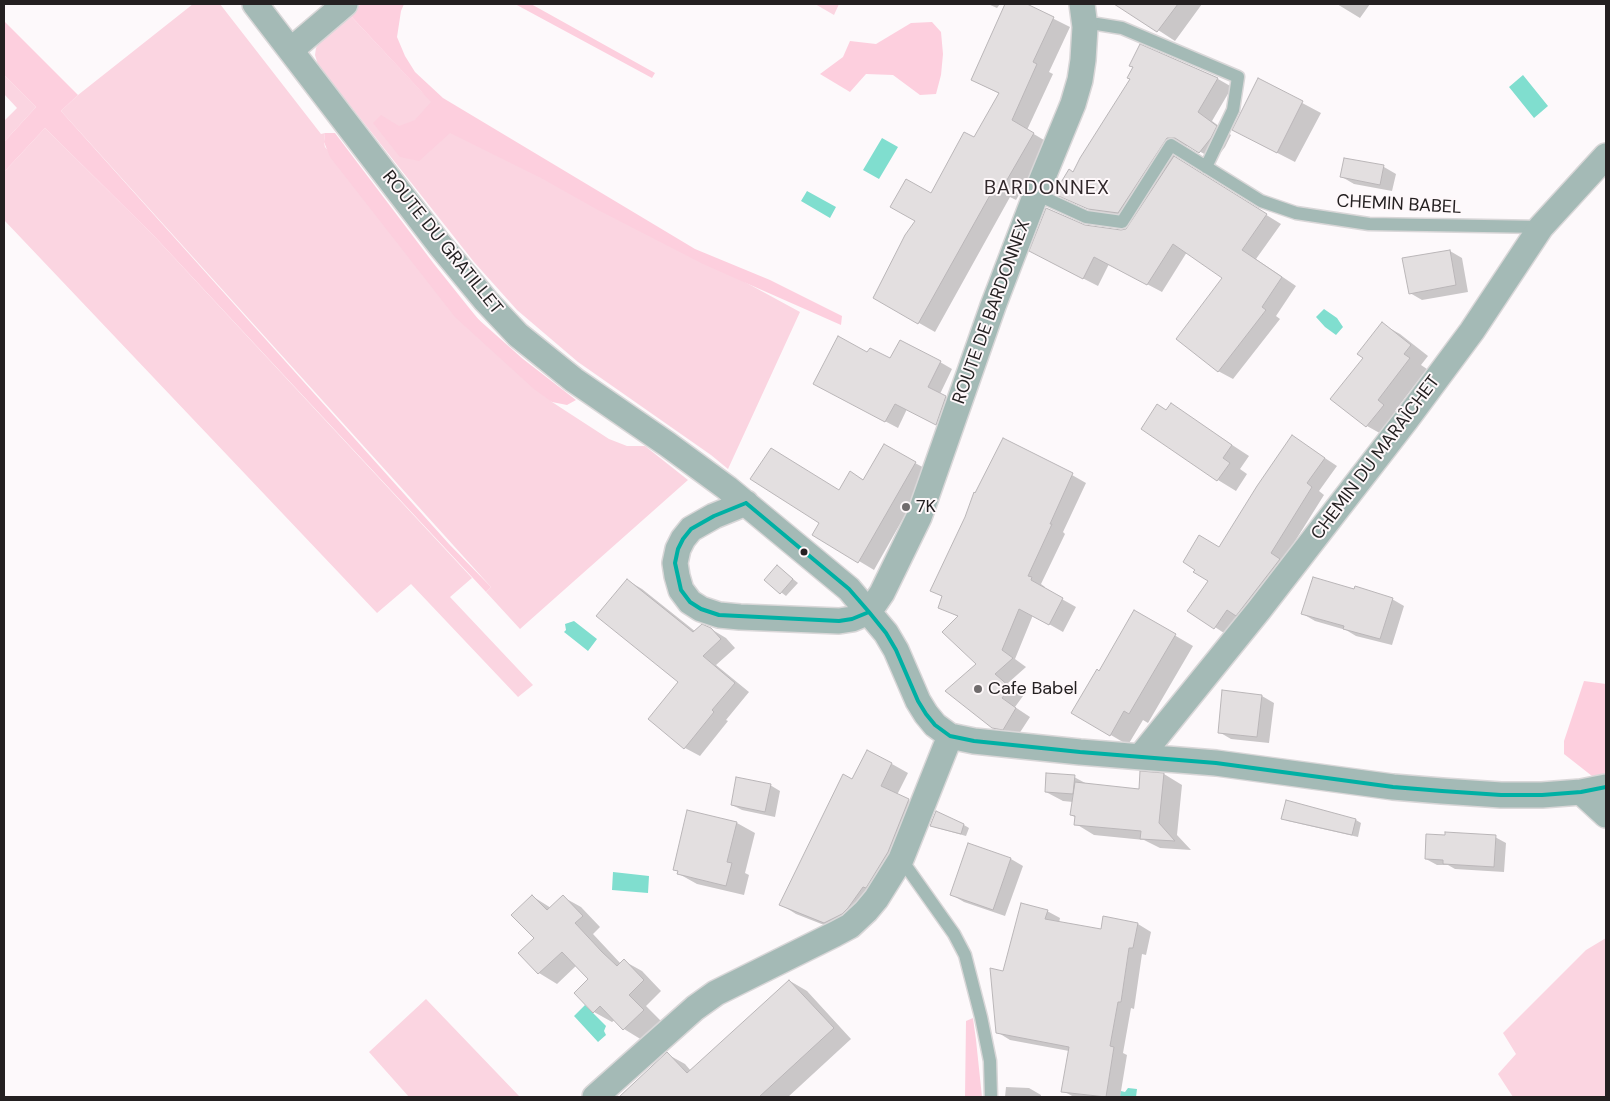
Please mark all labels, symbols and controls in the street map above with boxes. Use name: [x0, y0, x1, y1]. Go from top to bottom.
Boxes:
street label: ROUTE DU GRATILLET: [377, 167, 507, 319]
district label: BARDONNEX: [983, 177, 1111, 201]
street label: CHEMIN BABEL: [1336, 191, 1462, 219]
street label: ROUTE DE BARDONNEX: [949, 217, 1035, 407]
street label: CHEMIN DU MARAÎCHET: [1307, 372, 1445, 544]
place label: 7K: [916, 496, 936, 518]
marker: 7K: [900, 501, 912, 513]
unlabelled marker: [799, 547, 809, 557]
place label: Cafe Babel: [988, 678, 1078, 700]
marker: Cafe Babel: [972, 683, 984, 695]

